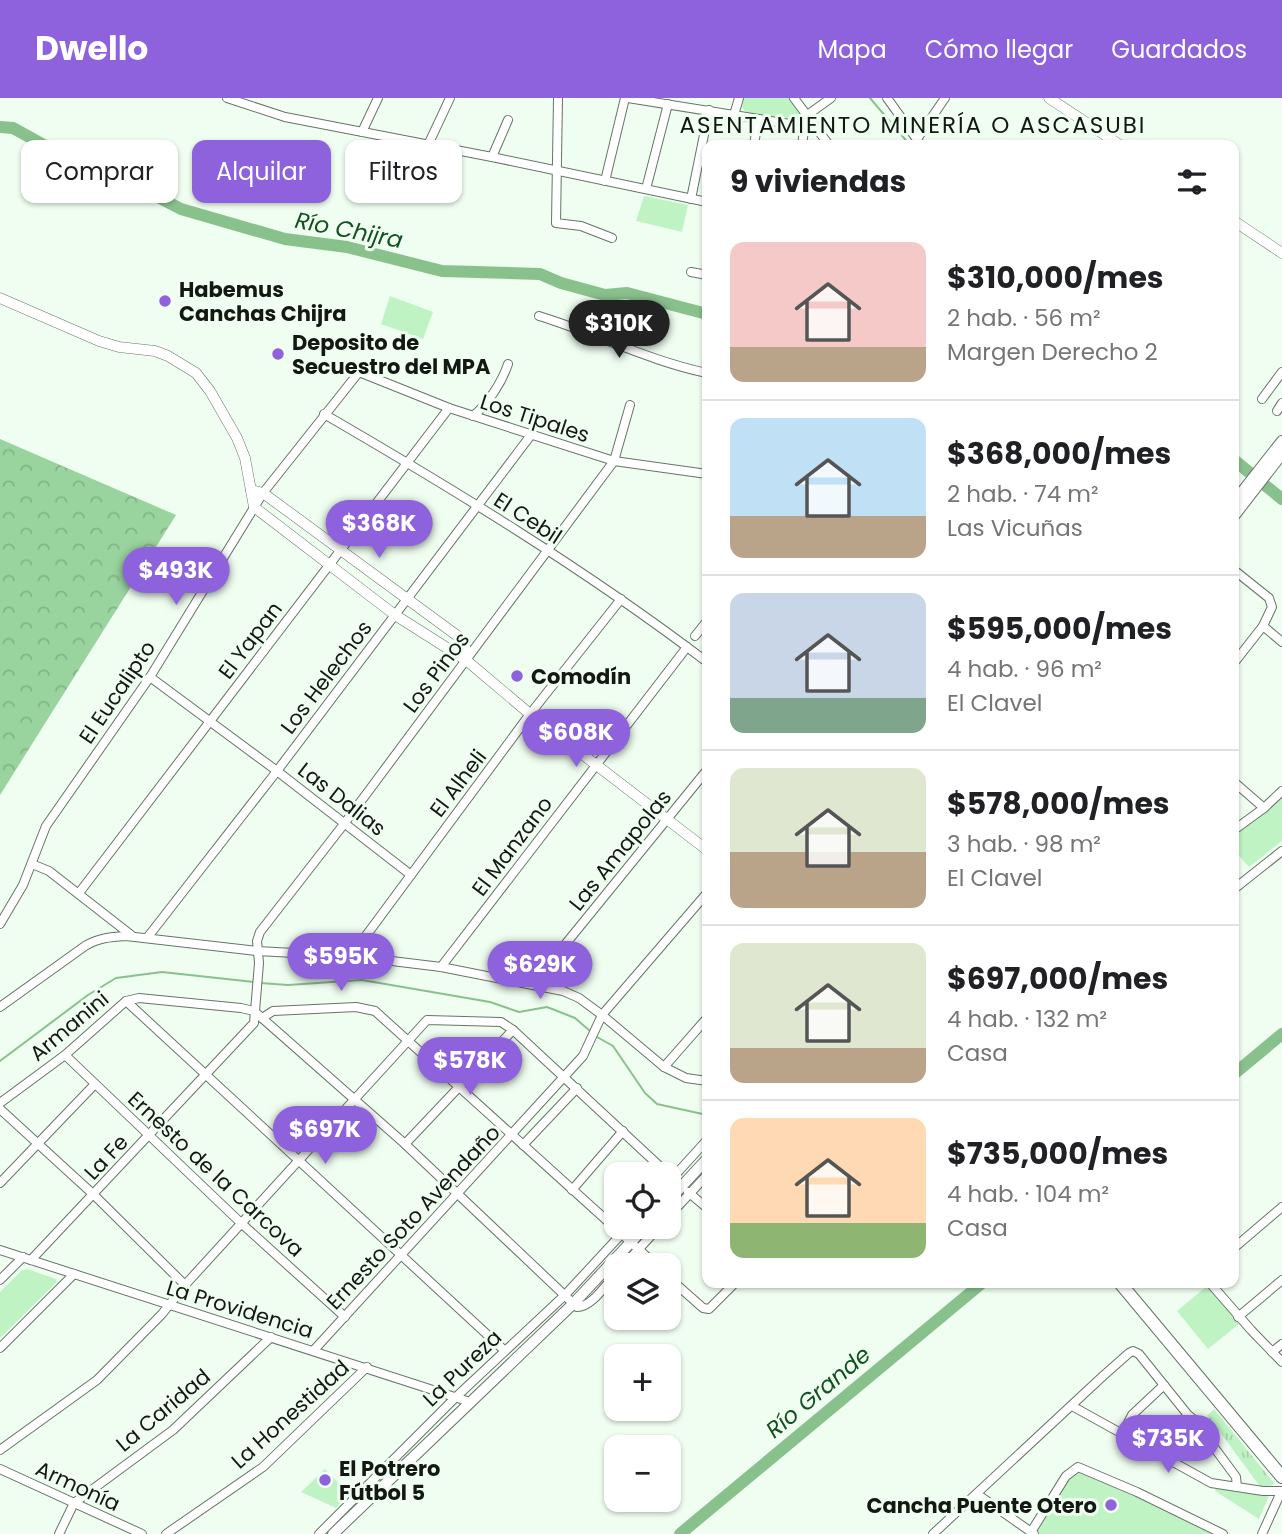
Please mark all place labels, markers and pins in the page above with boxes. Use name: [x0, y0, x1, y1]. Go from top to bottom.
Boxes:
place label: Habemus Canchas Chijra: [179, 275, 346, 328]
marker: Habemus Canchas Chijra: [157, 293, 173, 309]
pin: $310K: [570, 300, 668, 360]
place label: Deposito de Secuestro del MPA: [292, 328, 491, 381]
marker: Deposito de Secuestro del MPA: [270, 346, 286, 362]
pin: $368K: [330, 500, 428, 560]
pin: $493K: [127, 547, 225, 607]
place label: Comodín: [531, 662, 631, 691]
marker: Comodín: [509, 668, 525, 684]
pin: $608K: [527, 710, 625, 769]
pin: $595K: [292, 934, 390, 993]
pin: $629K: [491, 942, 589, 1001]
pin: $578K: [421, 1038, 519, 1097]
pin: $697K: [276, 1107, 374, 1166]
pin: $735K: [1119, 1416, 1217, 1475]
place label: El Potrero Fútbol 5: [339, 1454, 440, 1507]
marker: El Potrero Fútbol 5: [317, 1472, 333, 1488]
place label: Cancha Puente Otero: [866, 1491, 1097, 1520]
marker: Cancha Puente Otero: [1103, 1497, 1119, 1513]

